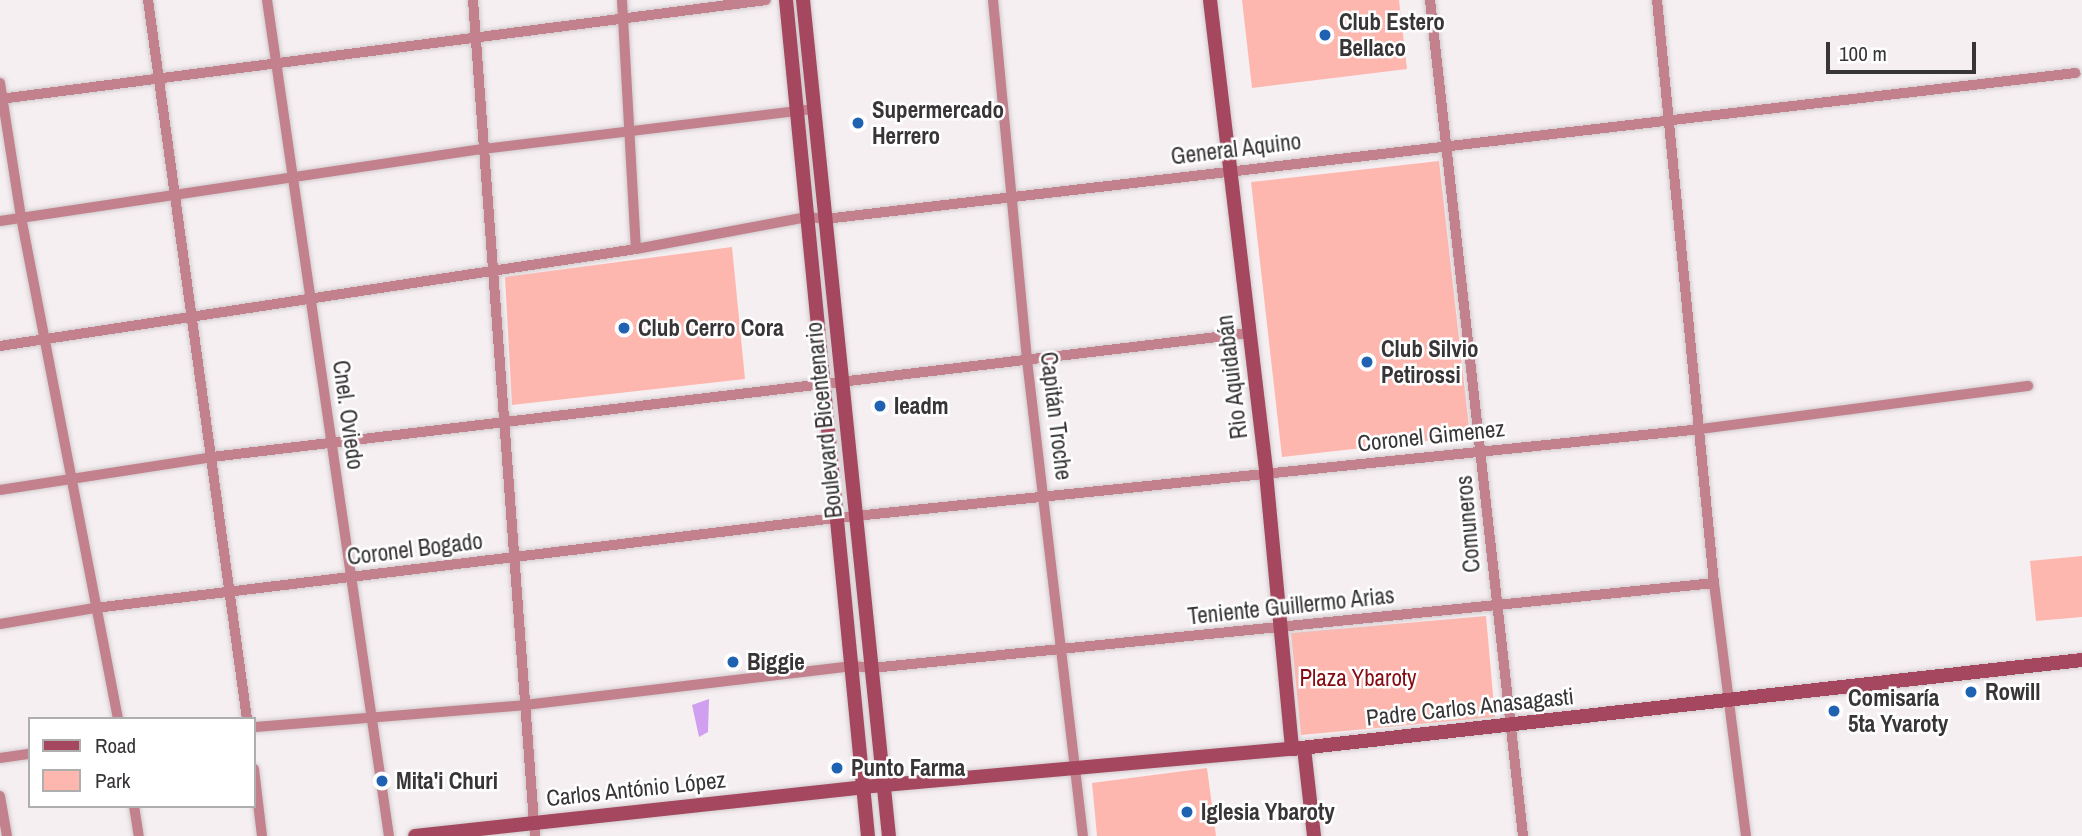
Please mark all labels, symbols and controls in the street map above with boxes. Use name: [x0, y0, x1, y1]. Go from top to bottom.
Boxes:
place label: Club Estero Bellaco: [1339, 8, 1445, 62]
marker: Club Estero Bellaco: [1317, 27, 1333, 43]
scale bar: [1830, 28, 1980, 72]
text: 100 m: [1839, 39, 1887, 68]
place label: Supermercado Herrero: [872, 96, 1004, 150]
marker: Supermercado Herrero: [850, 115, 866, 131]
street label: General Aquino: [1169, 127, 1303, 171]
street label: Rio Aquidabán: [1211, 313, 1253, 441]
place label: Club Cerro Cora: [638, 314, 784, 342]
marker: Club Cerro Cora: [616, 320, 632, 336]
street label: Boulevard Bicentenario: [800, 321, 848, 519]
place label: Club Silvio Petirossi: [1381, 335, 1478, 389]
street label: Capitán Troche: [1034, 350, 1078, 482]
marker: Club Silvio Petirossi: [1359, 354, 1375, 370]
street label: Cnel. Oviedo: [327, 359, 369, 471]
place label: Ieadm: [894, 392, 949, 420]
marker: Ieadm: [872, 398, 888, 414]
street label: Coronel Gimenez: [1356, 415, 1506, 457]
street label: Comuneros: [1450, 474, 1486, 574]
street label: Coronel Bogado: [346, 527, 484, 571]
street label: Teniente Guillermo Arias: [1186, 581, 1396, 631]
place label: Biggie: [747, 648, 805, 676]
marker: Biggie: [725, 654, 741, 670]
park label: Plaza Ybaroty: [1299, 664, 1417, 692]
place label: Rowill: [1985, 678, 2041, 706]
street label: Padre Carlos Anasagasti: [1364, 682, 1576, 732]
place label: Comisaría 5ta Yvaroty: [1848, 684, 1949, 738]
marker: Rowill: [1963, 684, 1979, 700]
marker: Comisaría 5ta Yvaroty: [1826, 703, 1842, 719]
legend: [28, 717, 256, 808]
text: Road: [95, 731, 136, 760]
place label: Punto Farma: [851, 754, 965, 782]
marker: Punto Farma: [829, 760, 845, 776]
text: Park: [95, 766, 130, 795]
street label: Carlos António López: [544, 766, 728, 812]
place label: Mita'i Churi: [396, 767, 498, 795]
marker: Mita'i Churi: [374, 773, 390, 789]
place label: Iglesia Ybaroty: [1201, 798, 1335, 826]
marker: Iglesia Ybaroty: [1179, 804, 1195, 820]

